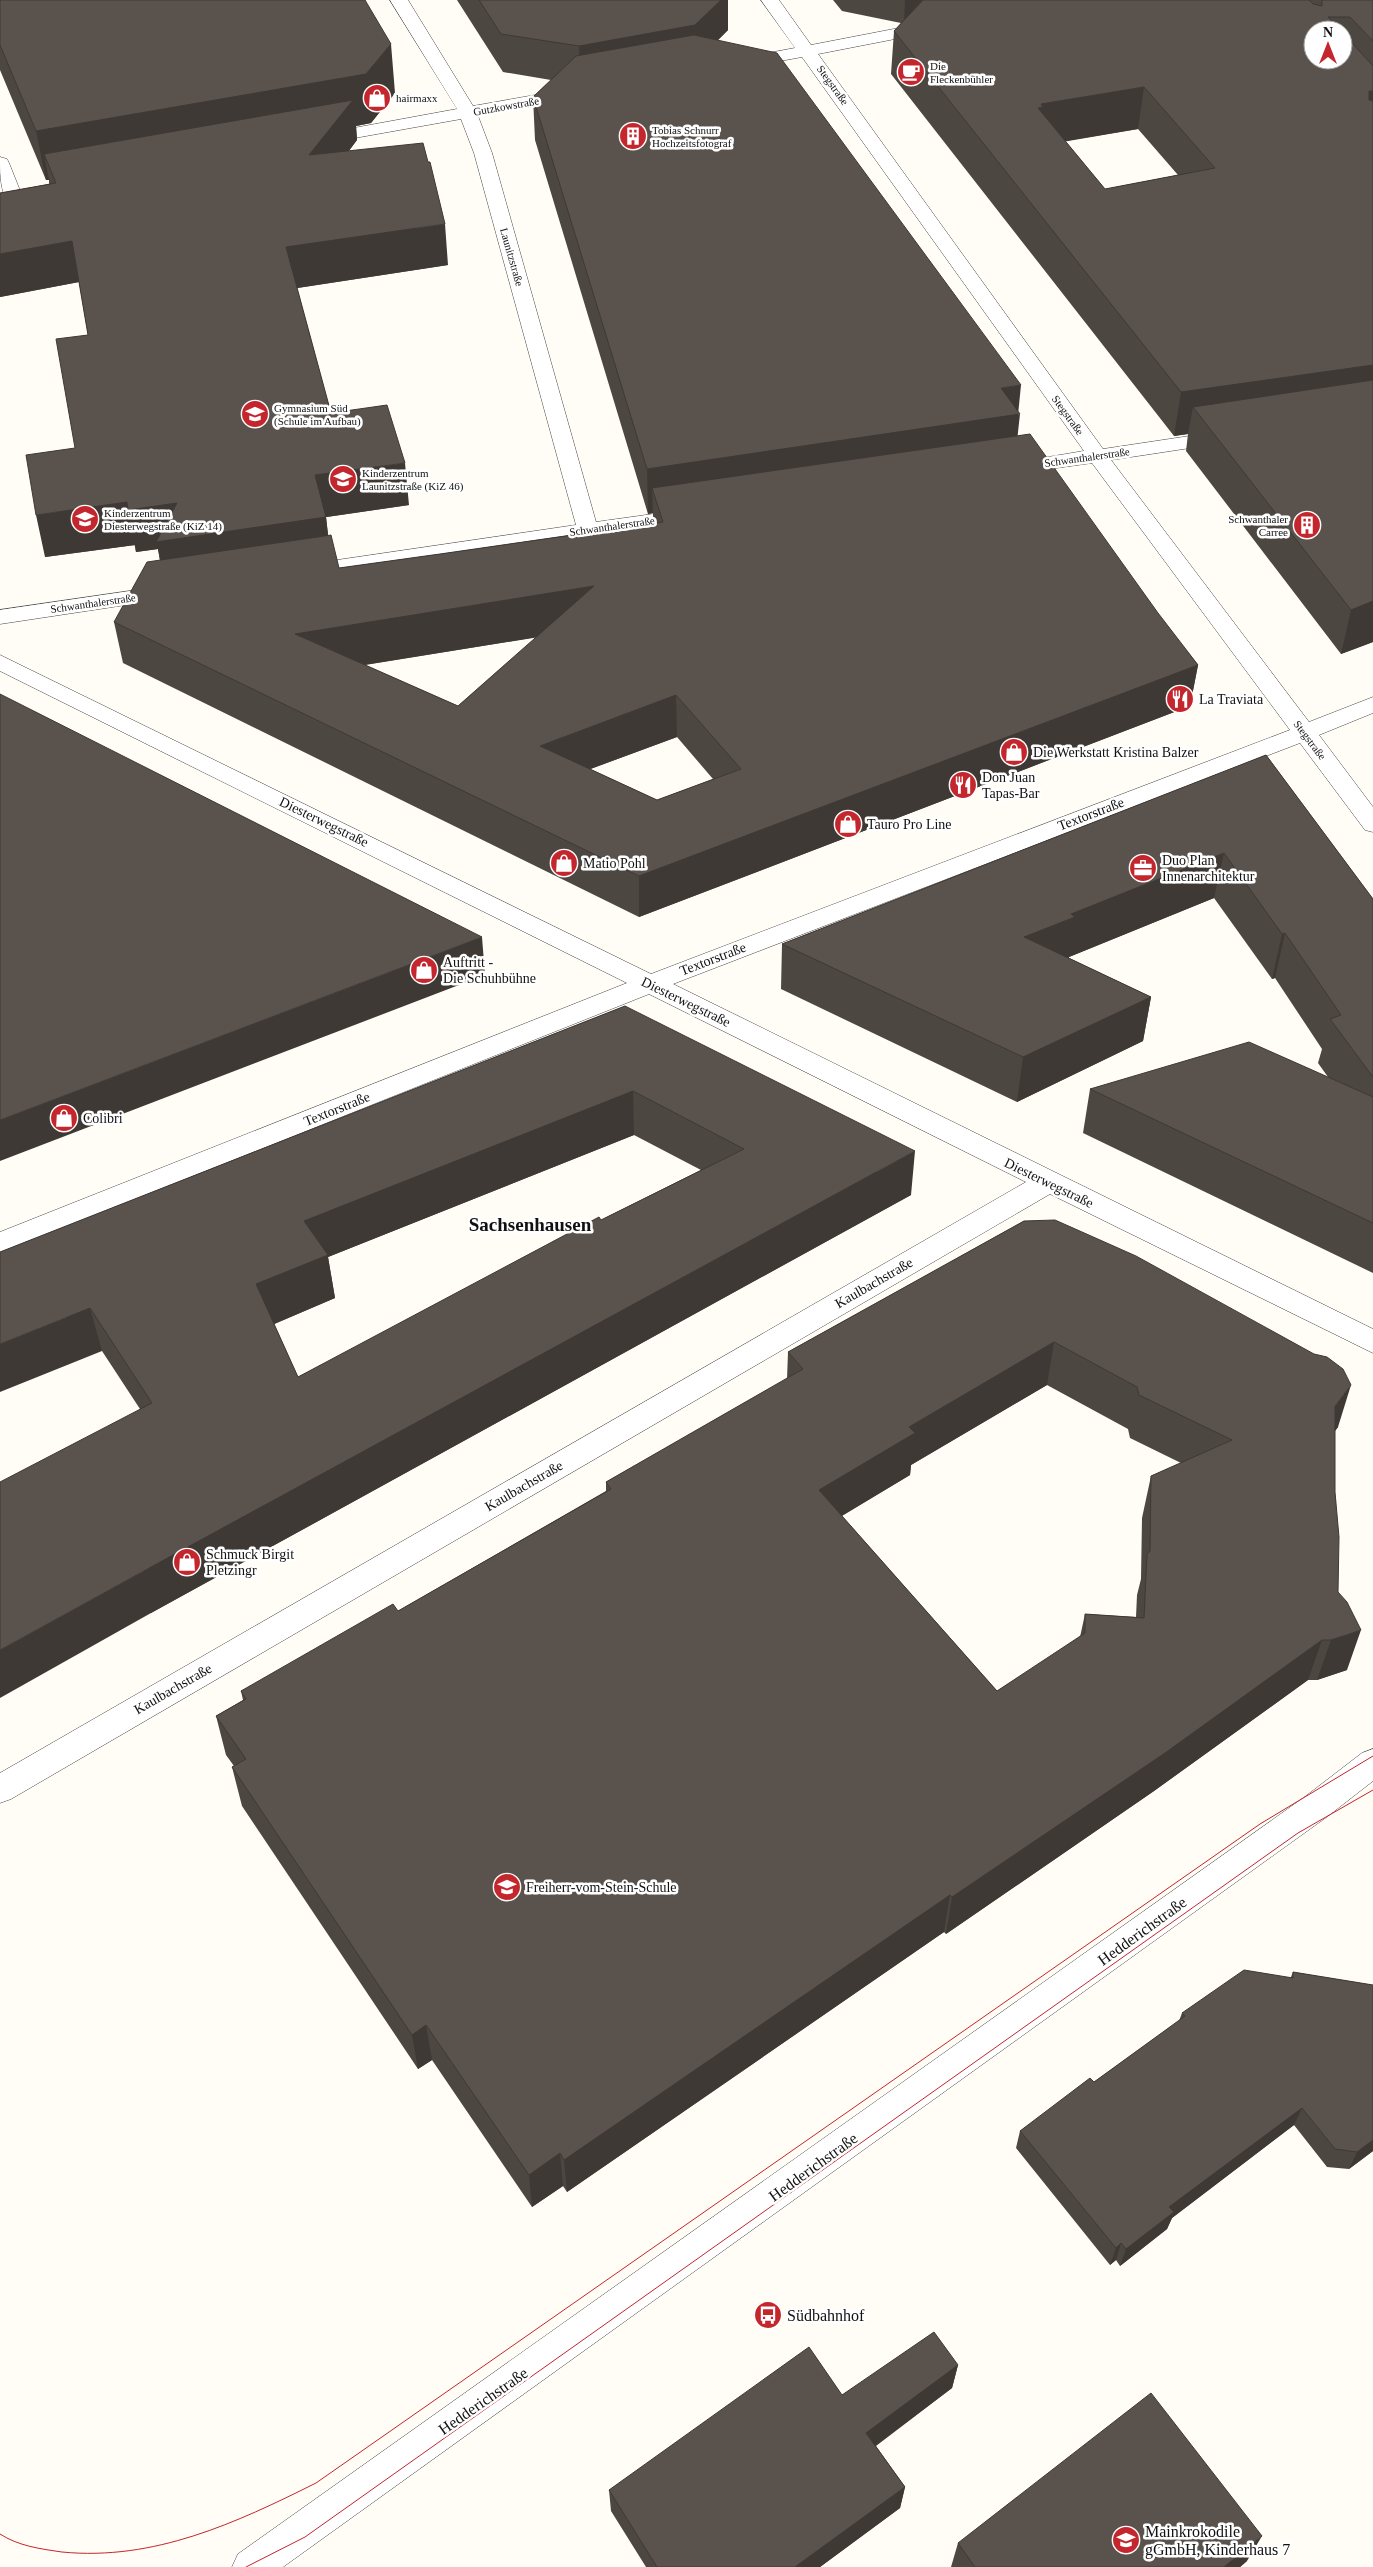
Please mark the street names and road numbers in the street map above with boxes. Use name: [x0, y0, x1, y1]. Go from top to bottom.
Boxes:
street label: Stegstraße: [815, 63, 851, 107]
street label: Gutzkowstraße: [472, 94, 540, 118]
street label: Launitzstraße: [498, 227, 526, 288]
street label: Stegstraße: [1050, 393, 1086, 437]
street label: Schwanthalerstraße: [1044, 445, 1131, 469]
street label: Schwanthalerstraße: [569, 514, 656, 538]
street label: Schwanthalerstraße: [50, 591, 137, 615]
street label: Stegstraße: [1291, 718, 1329, 762]
street label: Diesterwegstraße: [277, 794, 371, 850]
street label: Textorstraße: [1056, 794, 1126, 834]
street label: Textorstraße: [678, 939, 748, 979]
street label: Diesterwegstraße: [639, 974, 733, 1030]
street label: Textorstraße: [302, 1089, 372, 1129]
street label: Diesterwegstraße: [1002, 1155, 1096, 1211]
street label: Kaulbachstraße: [833, 1255, 915, 1311]
street label: Kaulbachstraße: [483, 1458, 565, 1514]
street label: Kaulbachstraße: [132, 1661, 214, 1717]
street label: Hedderichstraße: [1095, 1893, 1189, 1969]
street label: Hedderichstraße: [766, 2129, 860, 2205]
street label: Hedderichstraße: [435, 2364, 531, 2438]

